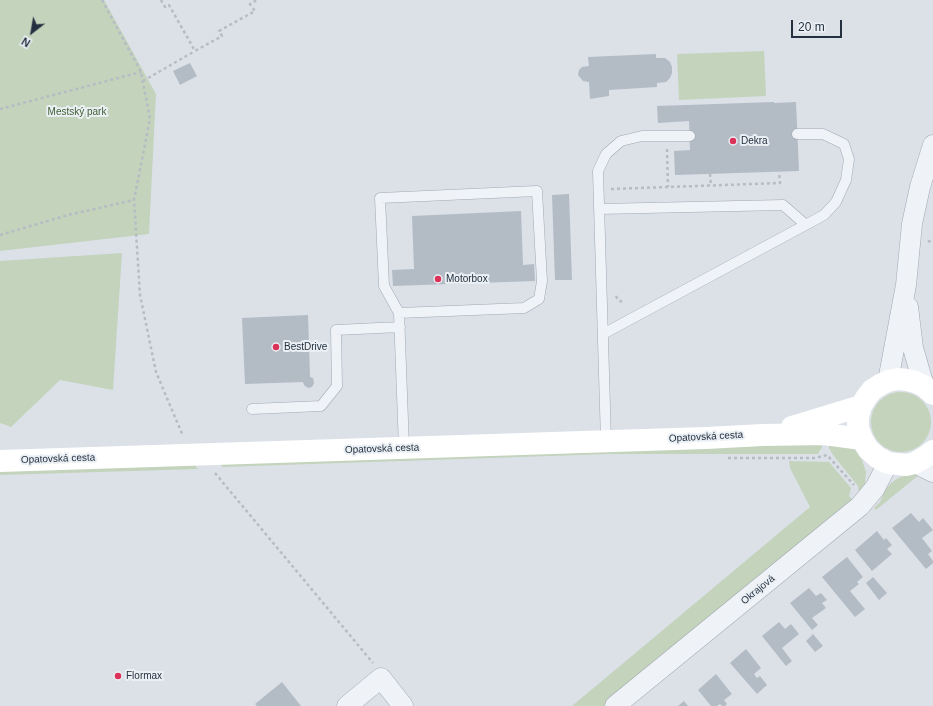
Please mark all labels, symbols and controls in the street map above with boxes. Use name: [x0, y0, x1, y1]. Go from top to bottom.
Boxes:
north arrow: [12, 12, 52, 52]
scale bar: [793, 12, 844, 38]
text: 20 m: [798, 20, 825, 34]
text: N: [19, 35, 32, 49]
park label: Mestský park: [48, 106, 106, 118]
place label: Dekra: [741, 135, 768, 147]
marker: Dekra: [728, 136, 738, 146]
place label: Motorbox: [446, 273, 488, 285]
marker: Motorbox: [433, 274, 443, 284]
place label: BestDrive: [284, 341, 327, 353]
marker: BestDrive: [271, 342, 281, 352]
street label: Opatovská cesta: [668, 429, 744, 445]
street label: Opatovská cesta: [345, 442, 419, 456]
street label: Opatovská cesta: [21, 452, 95, 466]
street label: Okrajová: [739, 573, 777, 607]
place label: Flormax: [126, 670, 162, 682]
marker: Flormax: [113, 671, 123, 681]

